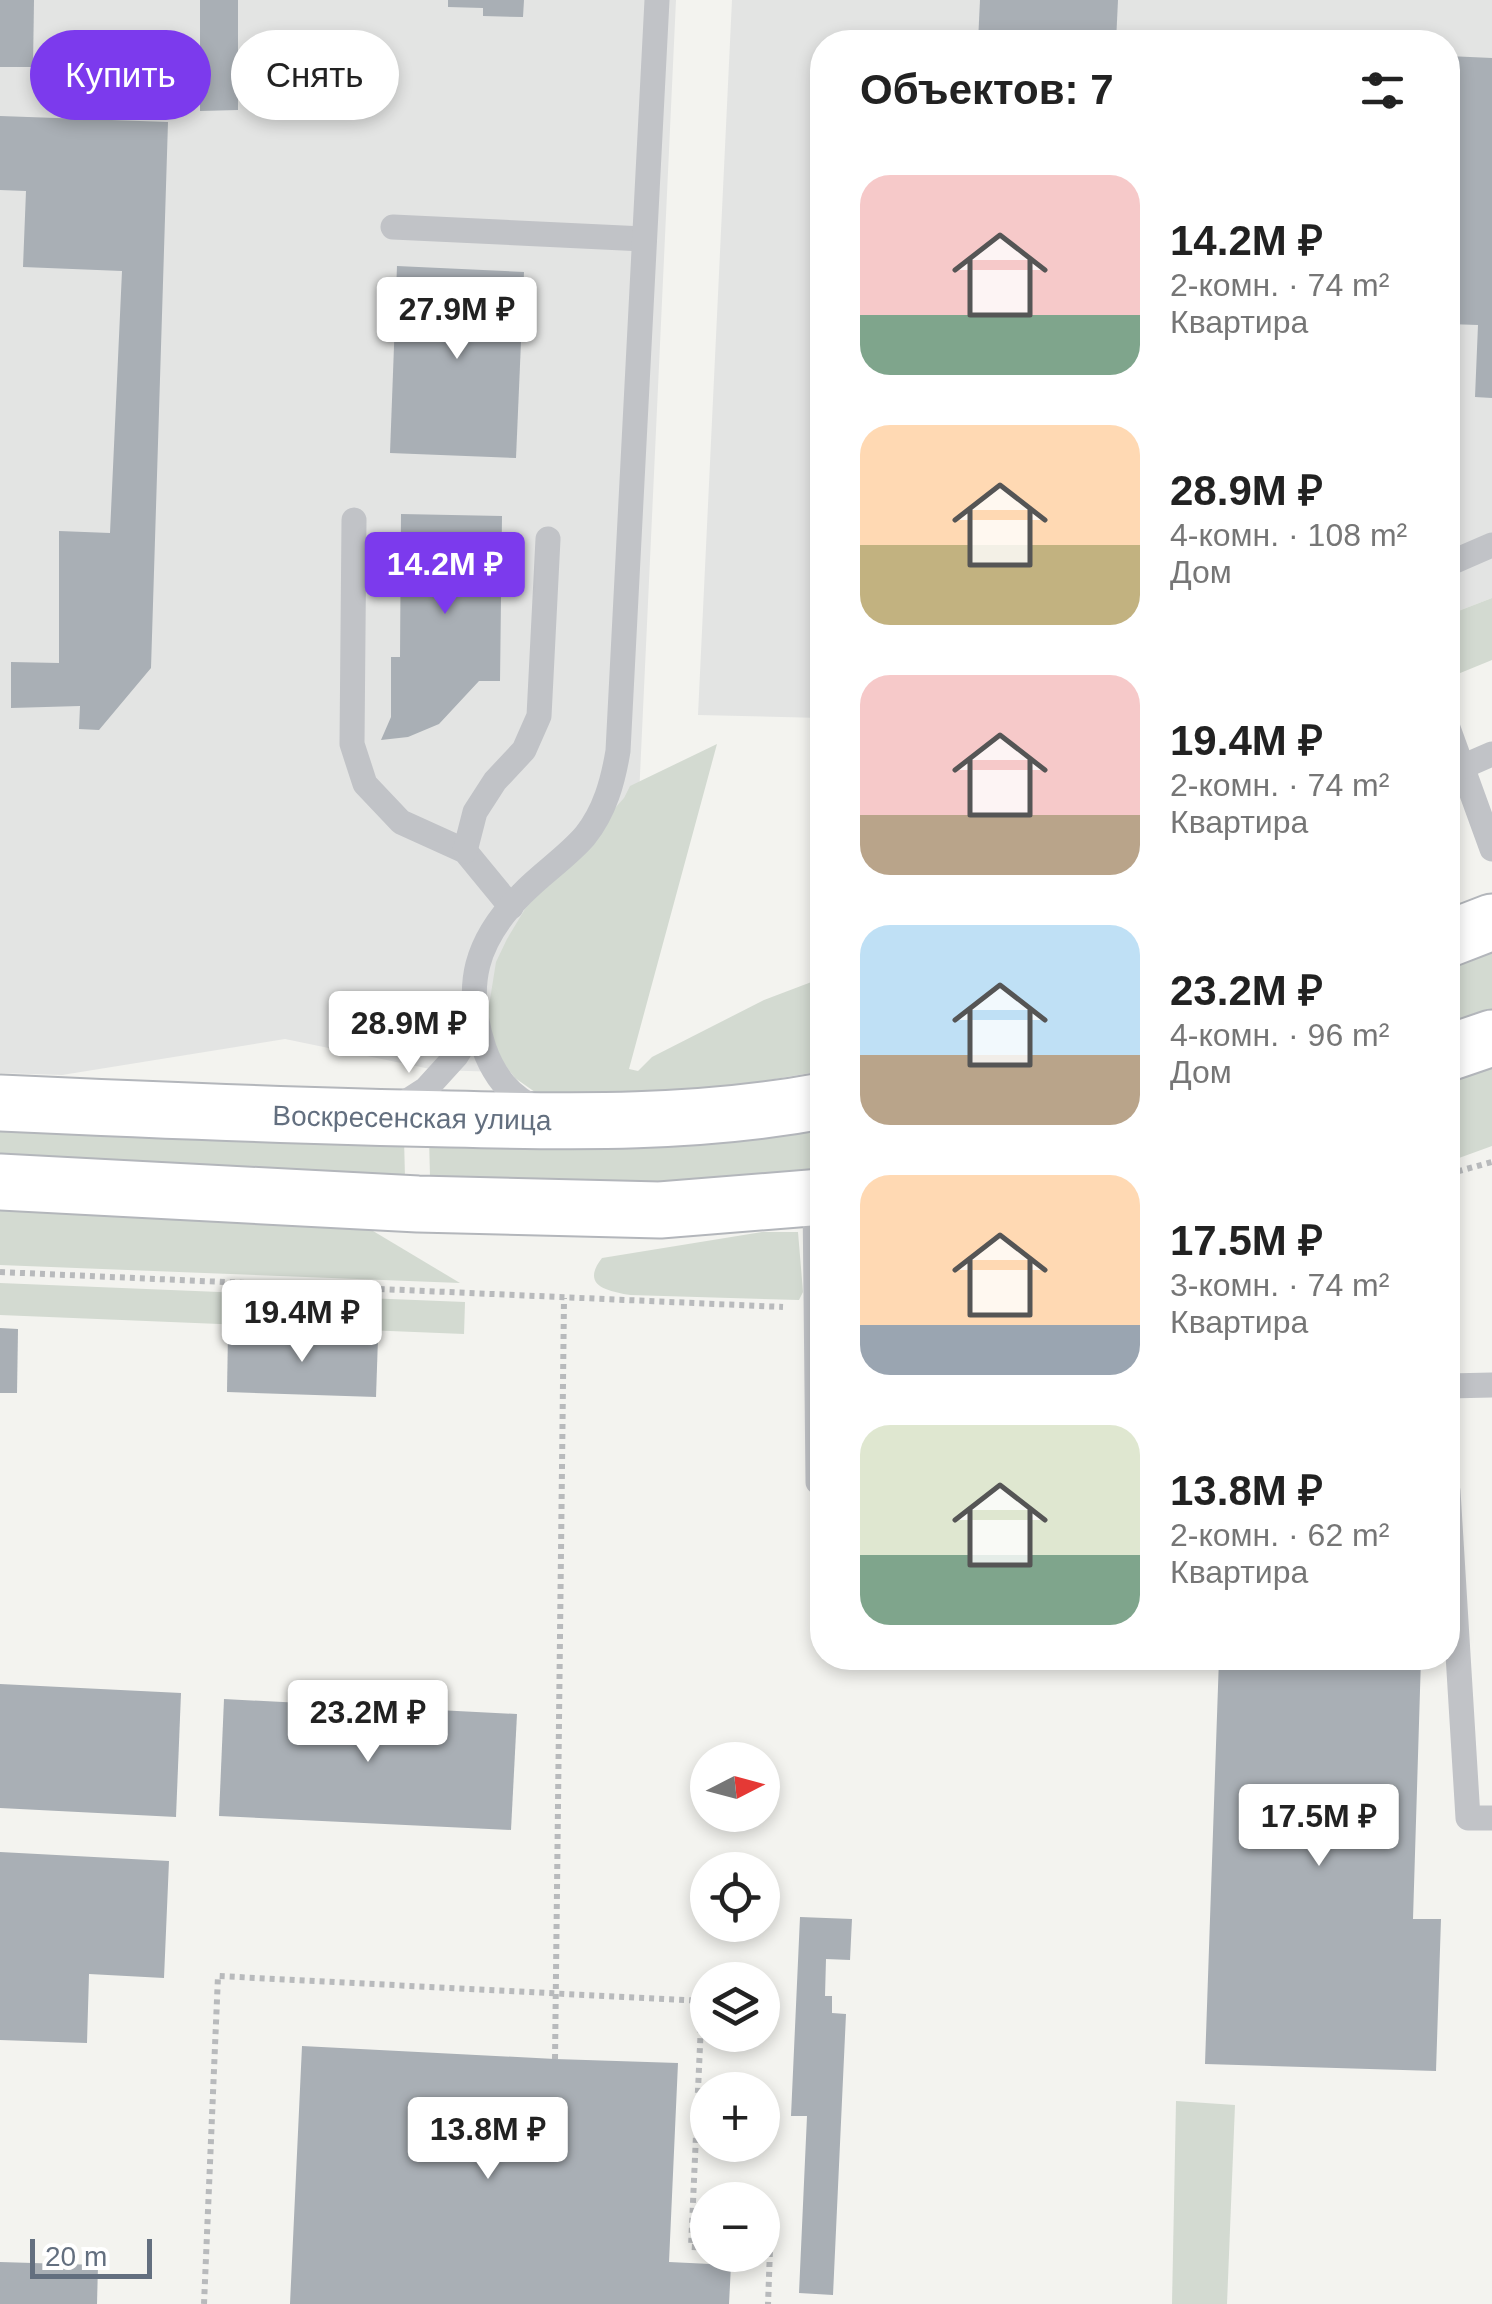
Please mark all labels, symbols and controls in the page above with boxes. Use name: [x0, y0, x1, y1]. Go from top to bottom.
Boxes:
chip: Купить: [30, 30, 211, 120]
chip: Снять: [231, 30, 399, 120]
icon: filters: [1355, 63, 1410, 118]
text: Объектов: 7: [860, 66, 1114, 113]
icon: home: [940, 215, 1060, 335]
text: 14.2M ₽: [1170, 217, 1323, 264]
text: 2-комн. · 74 m²: [1170, 267, 1389, 303]
pin: 27.9M ₽: [365, 277, 549, 362]
text: 27.9M ₽: [399, 291, 515, 327]
text: Квартира: [1170, 304, 1308, 340]
icon: home: [940, 465, 1060, 585]
text: 28.9M ₽: [1170, 467, 1323, 514]
text: 4-комн. · 108 m²: [1170, 517, 1407, 553]
pin: 14.2M ₽: [353, 532, 537, 617]
text: 14.2M ₽: [387, 546, 503, 582]
text: Дом: [1170, 554, 1232, 590]
icon: home: [940, 715, 1060, 835]
text: 19.4M ₽: [1170, 717, 1323, 764]
text: 2-комн. · 74 m²: [1170, 767, 1389, 803]
text: Квартира: [1170, 804, 1308, 840]
icon: home: [940, 965, 1060, 1085]
text: 23.2M ₽: [1170, 967, 1323, 1014]
pin: 28.9M ₽: [317, 991, 501, 1076]
text: 28.9M ₽: [351, 1005, 467, 1041]
text: 4-комн. · 96 m²: [1170, 1017, 1389, 1053]
text: Дом: [1170, 1054, 1232, 1090]
street label: Воскресенская улица: [272, 1100, 552, 1136]
icon: home: [940, 1215, 1060, 1335]
text: 17.5M ₽: [1170, 1217, 1323, 1264]
text: 3-комн. · 74 m²: [1170, 1267, 1389, 1303]
pin: 19.4M ₽: [210, 1280, 394, 1365]
text: 19.4M ₽: [244, 1294, 360, 1330]
text: Квартира: [1170, 1304, 1308, 1340]
icon: home: [940, 1465, 1060, 1585]
text: 13.8M ₽: [1170, 1467, 1323, 1514]
text: 2-комн. · 62 m²: [1170, 1517, 1389, 1553]
text: Квартира: [1170, 1554, 1308, 1590]
pin: 23.2M ₽: [276, 1680, 460, 1765]
text: 23.2M ₽: [310, 1694, 426, 1730]
north arrow: [690, 1742, 780, 1832]
map controls: [690, 1742, 780, 2272]
pin: 17.5M ₽: [1227, 1784, 1411, 1869]
text: 17.5M ₽: [1261, 1798, 1377, 1834]
button: locate: [690, 1852, 780, 1942]
button: layers: [690, 1962, 780, 2052]
button: +: [690, 2072, 780, 2162]
pin: 13.8M ₽: [396, 2097, 580, 2182]
text: 13.8M ₽: [430, 2111, 546, 2147]
button: −: [690, 2182, 780, 2272]
scale bar: [30, 2234, 152, 2278]
text: 20 m: [45, 2241, 107, 2272]

